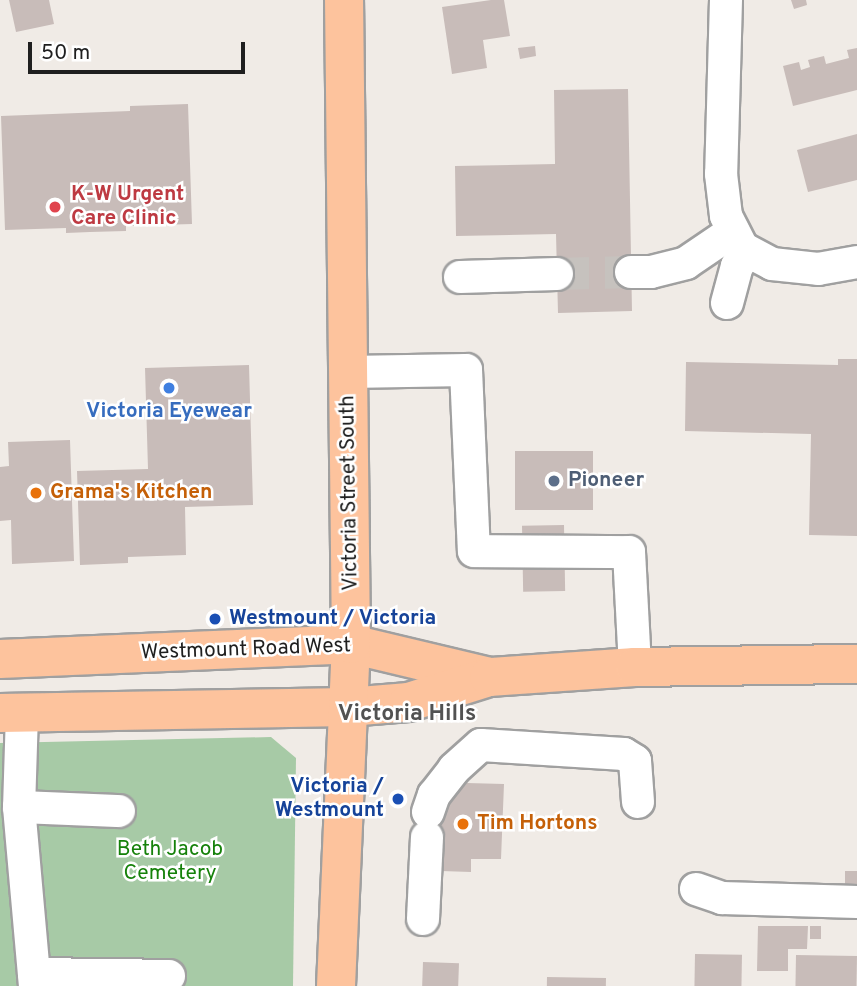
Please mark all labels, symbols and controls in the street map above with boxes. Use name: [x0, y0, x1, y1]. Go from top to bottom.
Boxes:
scale bar: [32, 28, 248, 72]
text: 50 m: [41, 40, 90, 67]
place label: K-W Urgent Care Clinic: [71, 182, 184, 232]
marker: K-W Urgent Care Clinic: [45, 197, 65, 217]
marker: Victoria Eyewear: [161, 380, 177, 396]
street label: Victoria Street South: [336, 395, 364, 591]
place label: Victoria Eyewear: [86, 399, 252, 425]
place label: Pioneer: [568, 468, 644, 494]
marker: Pioneer: [546, 473, 562, 489]
place label: Grama's Kitchen: [50, 480, 213, 506]
marker: Grama's Kitchen: [28, 485, 44, 501]
place label: Westmount / Victoria: [229, 606, 437, 632]
marker: Westmount / Victoria: [207, 611, 223, 627]
street label: Westmount Road West: [140, 634, 352, 666]
district label: Victoria Hills: [338, 701, 476, 729]
place label: Victoria / Westmount: [275, 774, 384, 824]
marker: Victoria / Westmount: [390, 791, 406, 807]
place label: Tim Hortons: [477, 811, 598, 837]
marker: Tim Hortons: [455, 816, 471, 832]
park label: Beth Jacob Cemetery: [117, 837, 223, 887]

